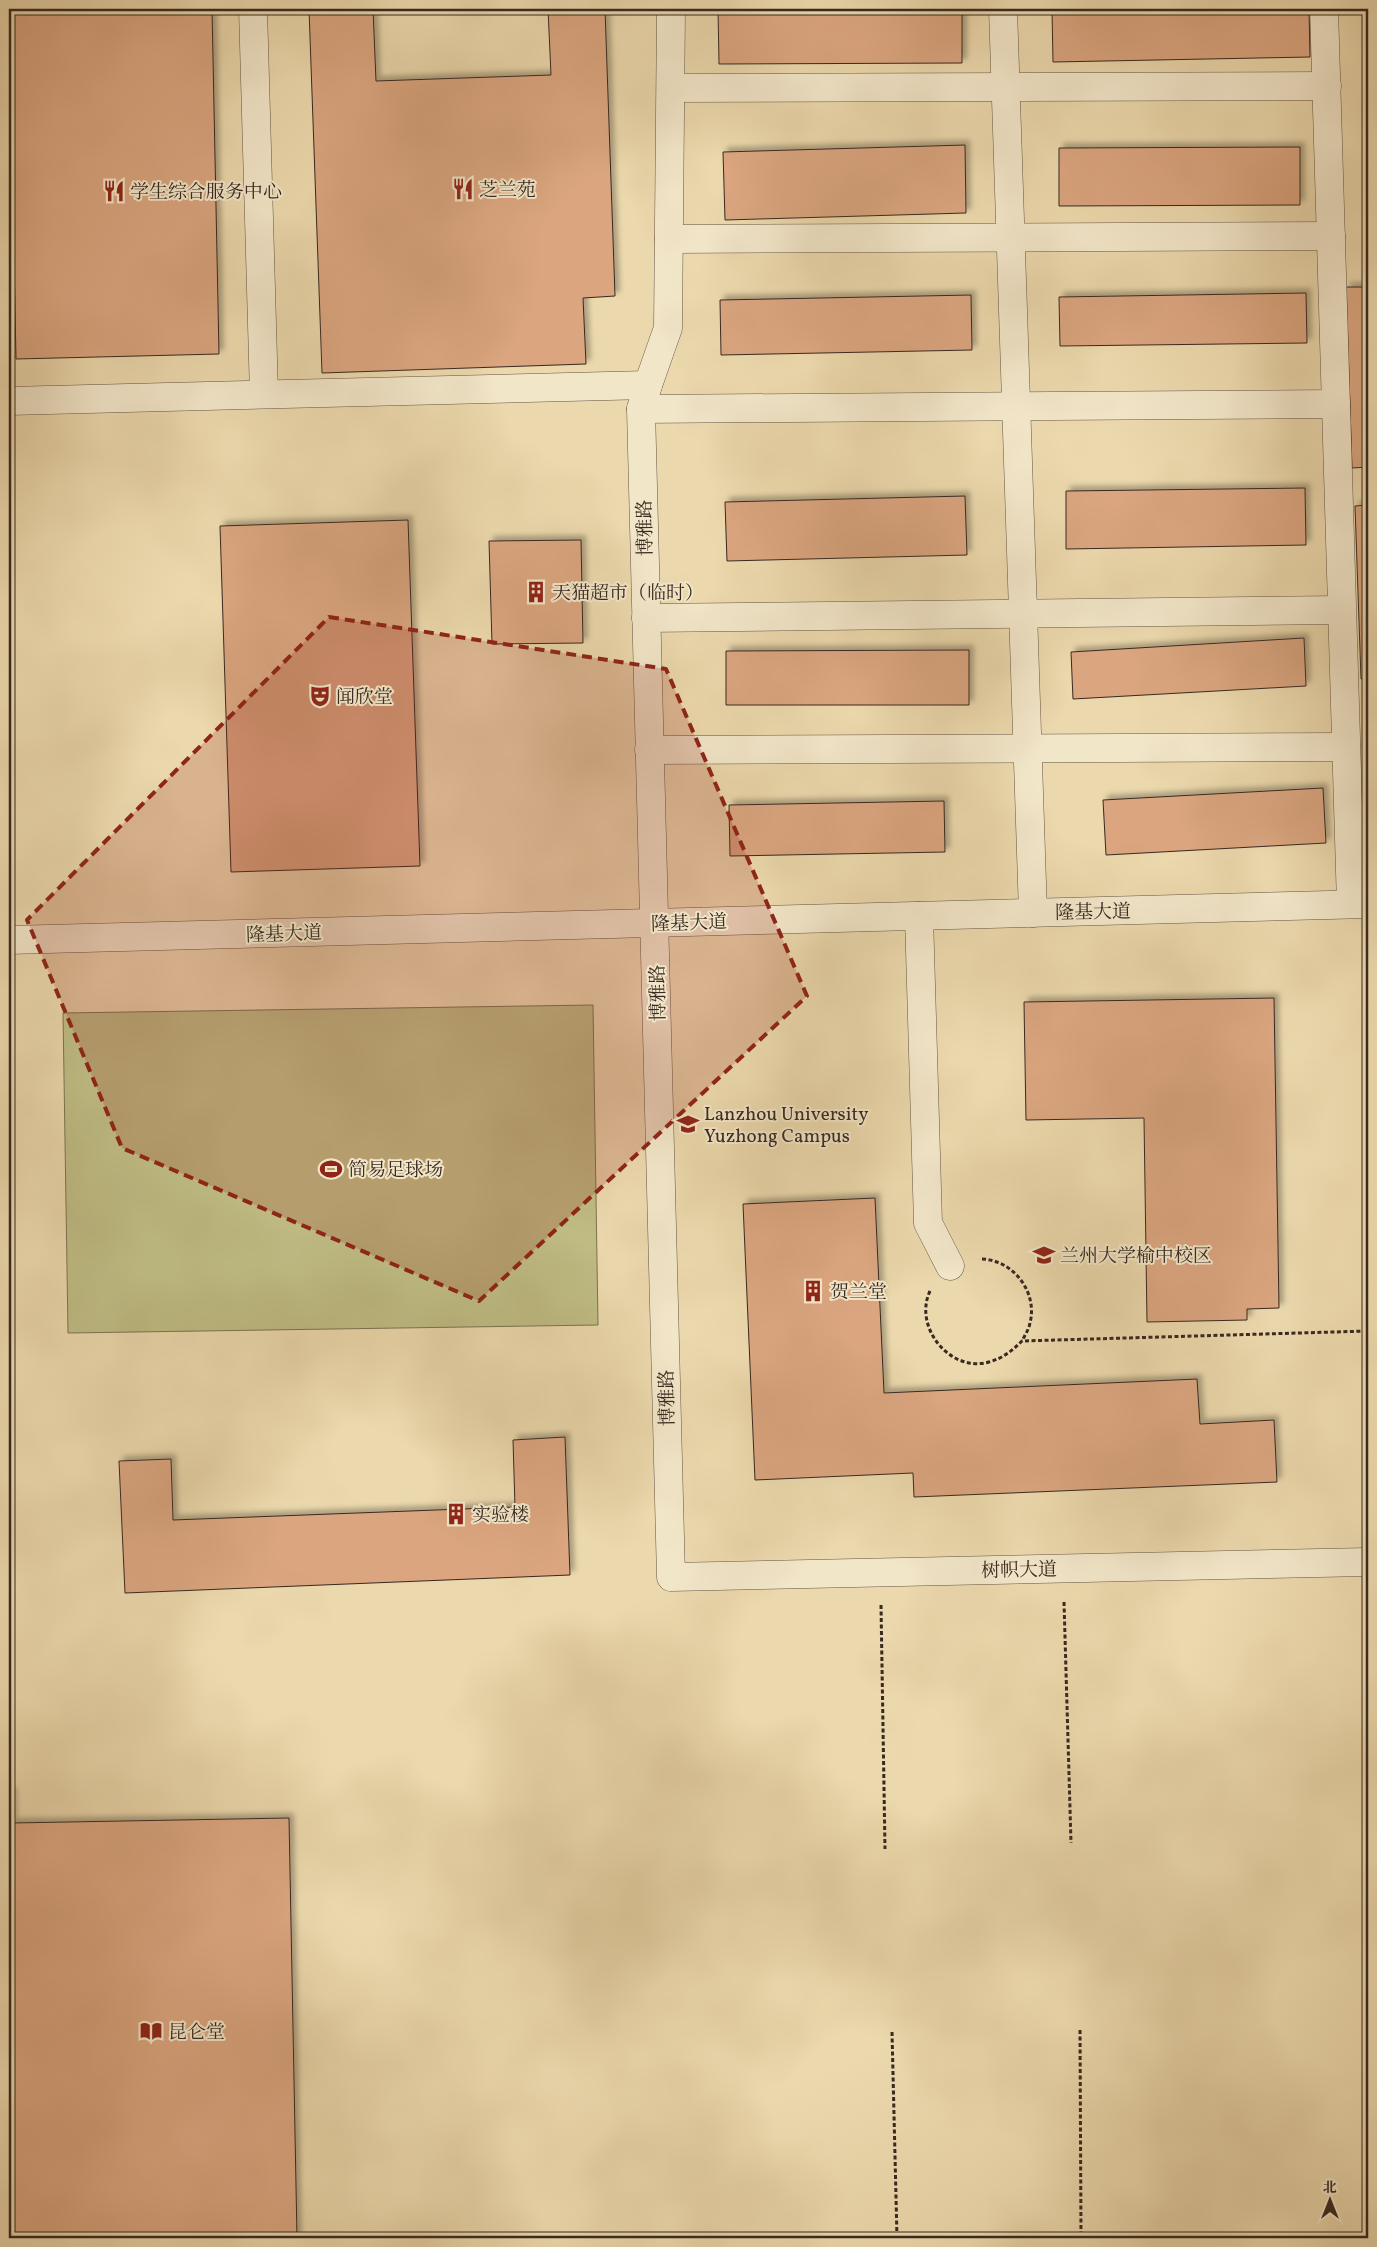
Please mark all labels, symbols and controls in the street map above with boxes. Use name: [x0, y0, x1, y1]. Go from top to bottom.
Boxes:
restaurant icon: 芝兰苑: [450, 176, 476, 202]
restaurant icon: 学生综合服务中心: [101, 178, 127, 204]
place label: 芝兰苑: [479, 178, 536, 204]
place label: 学生综合服务中心: [130, 180, 282, 206]
street label: 博雅路: [633, 499, 659, 557]
building icon: 天猫超市（临时）: [523, 579, 549, 605]
place label: 天猫超市（临时）: [552, 581, 704, 607]
theatre icon: 闻欣堂: [307, 683, 333, 709]
place label: 闻欣堂: [336, 685, 393, 711]
street label: 隆基大道: [1055, 899, 1131, 927]
street label: 隆基大道: [651, 910, 728, 938]
street label: 隆基大道: [246, 921, 323, 949]
street label: 博雅路: [646, 964, 672, 1022]
place label: Lanzhou University Yuzhong Campus: [704, 1102, 868, 1150]
school or university icon: Lanzhou University Yuzhong Campus: [675, 1111, 701, 1137]
sports icon: 简易足球场: [318, 1156, 344, 1182]
place label: 简易足球场: [348, 1158, 443, 1184]
school or university icon: 兰州大学榆中校区: [1031, 1242, 1057, 1268]
place label: 兰州大学榆中校区: [1060, 1244, 1212, 1270]
building icon: 贺兰堂: [800, 1278, 826, 1304]
place label: 贺兰堂: [830, 1280, 887, 1306]
street label: 博雅路: [655, 1369, 681, 1427]
building icon: 实验楼: [443, 1501, 469, 1527]
place label: 实验楼: [472, 1503, 529, 1529]
street label: 树帜大道: [981, 1557, 1057, 1585]
library icon: 昆仑堂: [138, 2018, 164, 2044]
place label: 昆仑堂: [168, 2020, 225, 2046]
north arrow: [1304, 2174, 1354, 2224]
text: 北: [1323, 2179, 1337, 2198]

